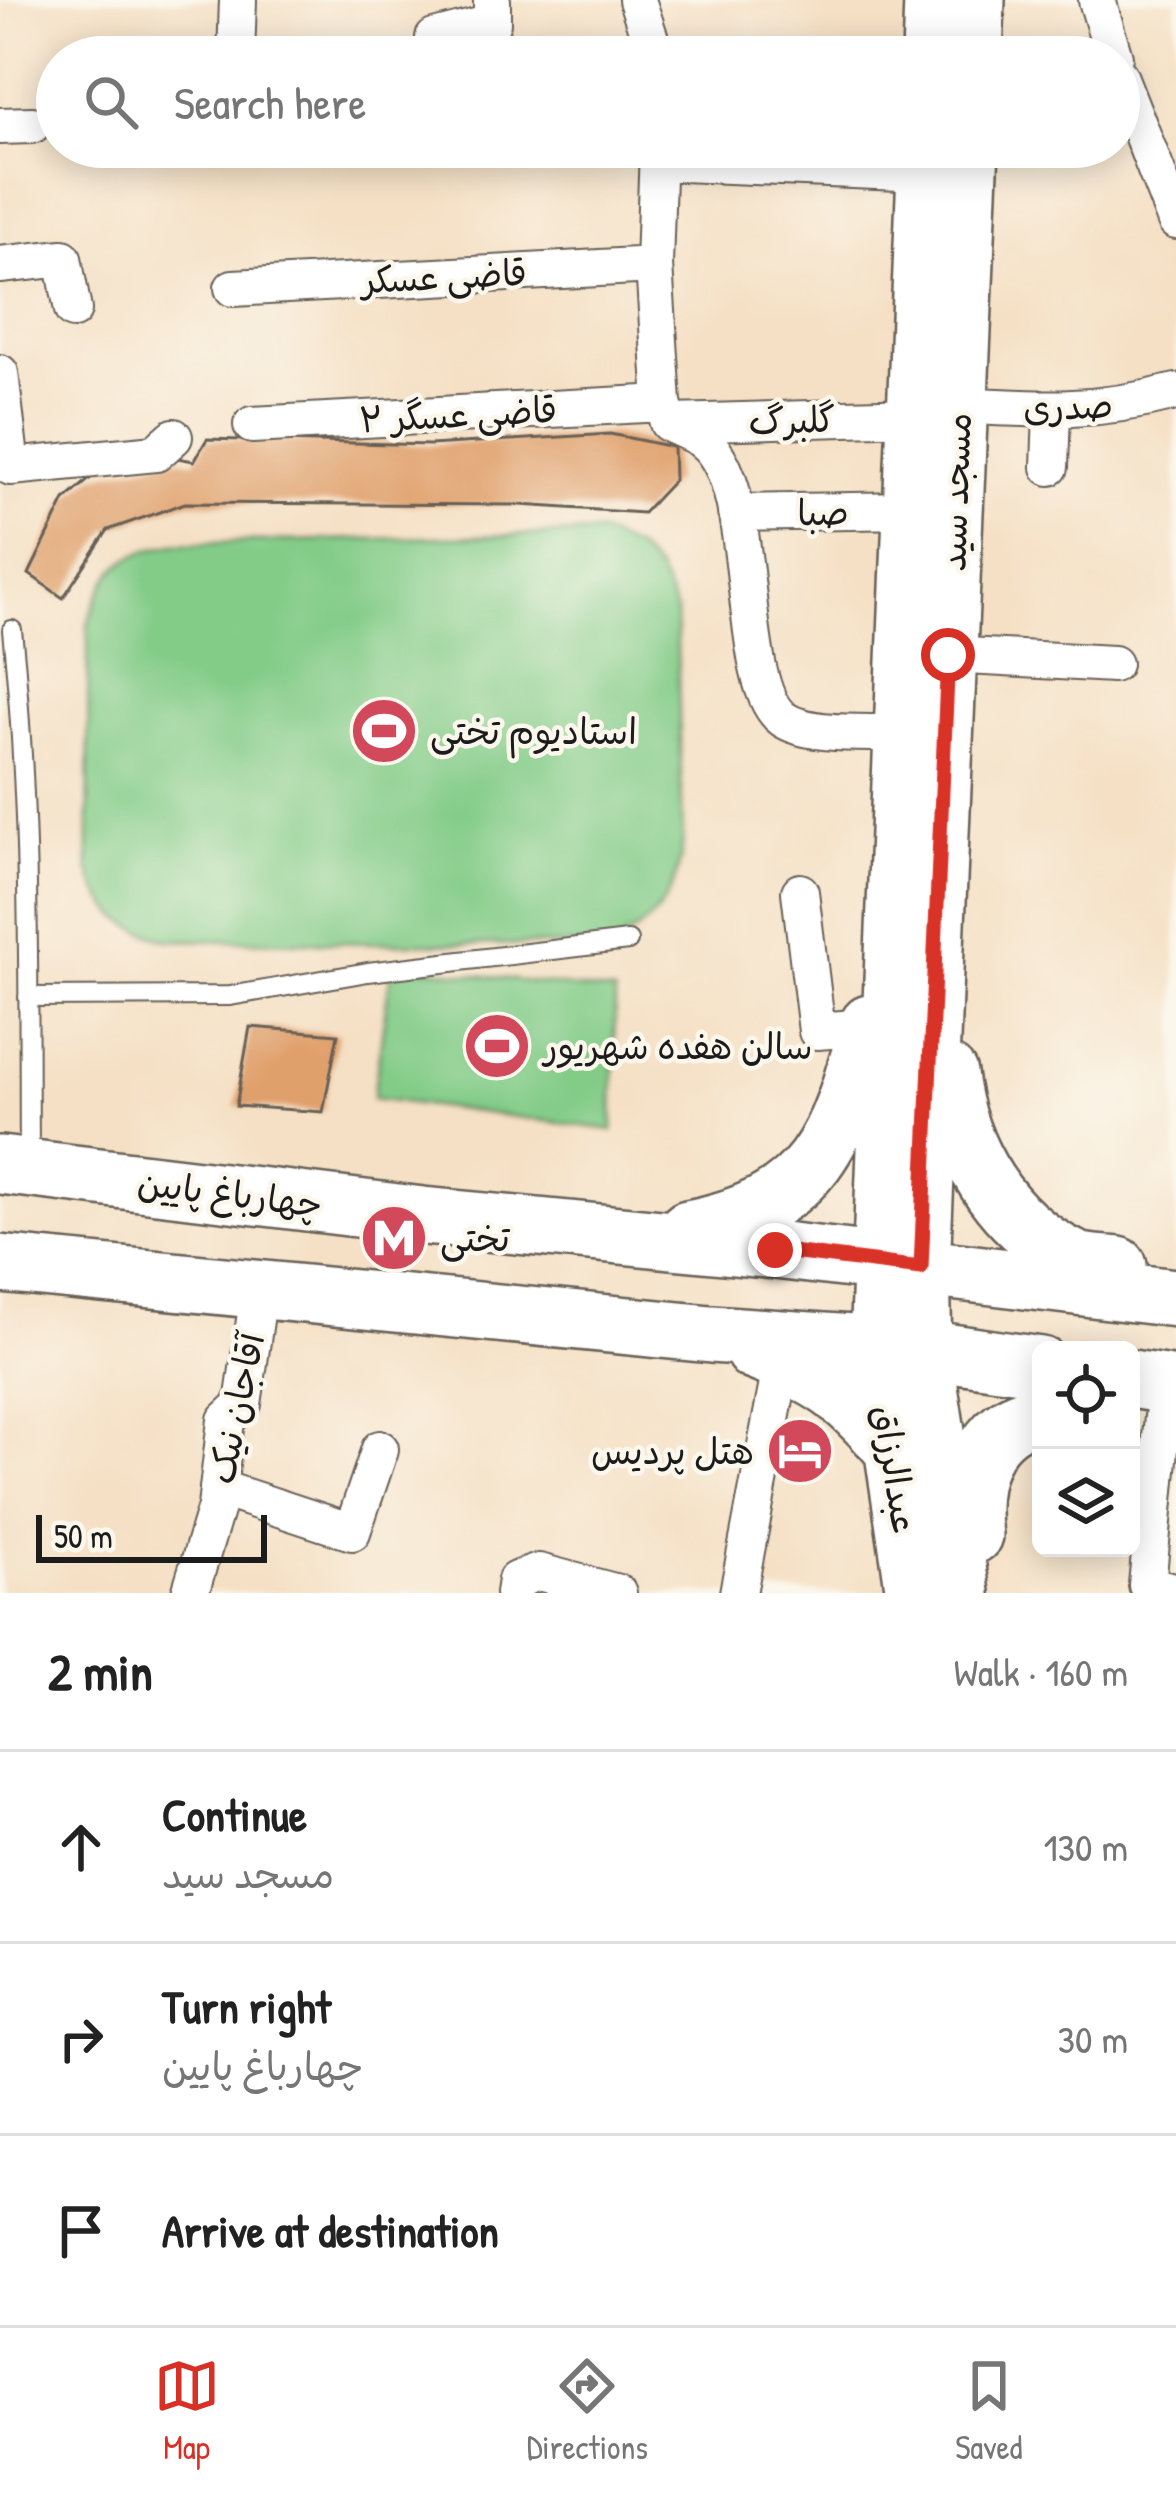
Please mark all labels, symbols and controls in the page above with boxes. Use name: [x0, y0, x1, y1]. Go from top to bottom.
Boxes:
search box: [36, 36, 1140, 168]
icon: search: [78, 69, 144, 135]
text: Search here: [174, 72, 366, 133]
street label: قاضی عسکر: [357, 247, 528, 304]
street label: صدری: [1022, 379, 1114, 432]
street label: قاضی عسگر ۲: [358, 384, 558, 443]
street label: گلبرگ: [748, 393, 836, 446]
street label: مسجد سید: [927, 412, 982, 572]
street label: صبا: [797, 487, 849, 536]
route start: [921, 628, 975, 682]
sports icon: استادیوم تختی: [349, 696, 419, 766]
place label: استادیوم تختی: [430, 706, 637, 759]
sports icon: سالن هفده شهریور: [462, 1011, 532, 1081]
place label: سالن هفده شهریور: [541, 1021, 813, 1070]
street label: چهارباغ پایین: [135, 1157, 325, 1230]
metro station icon: تختی: [359, 1203, 429, 1273]
place label: تختی: [440, 1213, 511, 1262]
route end: [748, 1223, 802, 1277]
street label: آقاجان نیک: [196, 1326, 276, 1488]
map controls: [1032, 1341, 1140, 1557]
button: locate: [1032, 1341, 1140, 1449]
street label: عبدالرزاق: [862, 1401, 931, 1537]
hotel icon: هتل پردیس: [765, 1416, 835, 1486]
place label: هتل پردیس: [591, 1426, 754, 1475]
button: layers: [1032, 1449, 1140, 1557]
scale bar: [36, 1509, 267, 1562]
text: 50 m: [54, 1514, 113, 1558]
text: 2 min: [48, 1637, 153, 1706]
text: Walk · 160 m: [954, 1645, 1128, 1698]
text: Continue: [162, 1784, 307, 1845]
icon: ahead: [48, 1814, 114, 1880]
text: 130 m: [1043, 1820, 1128, 1873]
text: مسجد سید: [162, 1847, 334, 1900]
text: Turn right: [162, 1976, 331, 2037]
icon: right: [48, 2006, 114, 2072]
text: 30 m: [1058, 2012, 1128, 2065]
text: چهارباغ پایین: [162, 2039, 363, 2092]
icon: arrive: [48, 2198, 114, 2264]
text: Arrive at destination: [162, 2200, 499, 2261]
tab: Map: [154, 2353, 220, 2469]
tab: Directions: [527, 2353, 648, 2469]
tab: Saved: [955, 2353, 1022, 2469]

